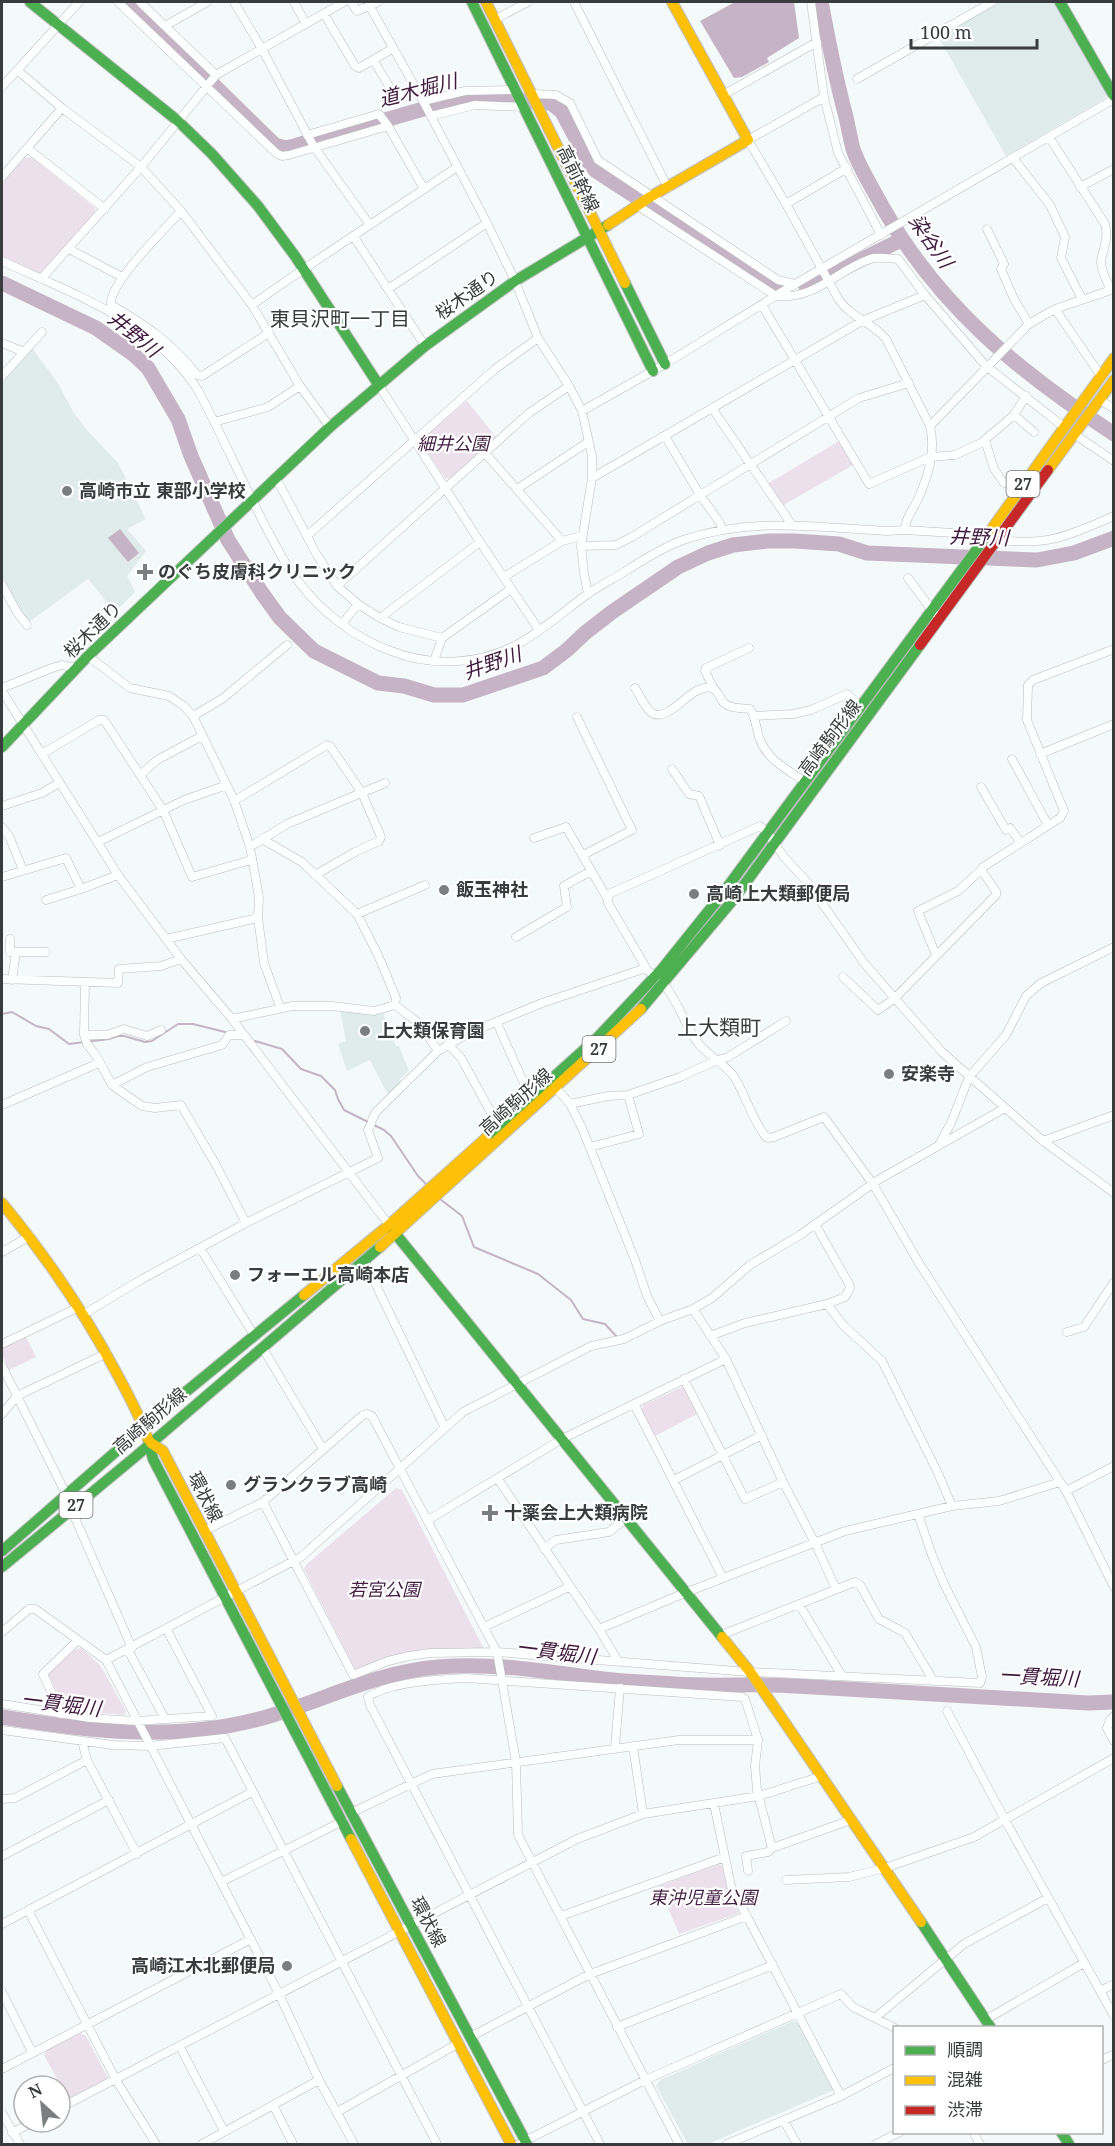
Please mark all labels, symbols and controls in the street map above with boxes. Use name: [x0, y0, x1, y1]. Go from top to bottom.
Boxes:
scale bar: [911, 12, 1037, 50]
text: 100 m: [920, 20, 972, 44]
water label: 道木堀川: [376, 66, 462, 112]
street label: 高前幹線: [552, 141, 605, 216]
water label: 染谷川: [903, 208, 961, 275]
street label: 桜木通り: [430, 264, 503, 325]
water label: 井野川: [103, 304, 168, 364]
district label: 東貝沢町一丁目: [270, 305, 410, 332]
park label: 細井公園: [417, 431, 492, 455]
road number: 27: [1006, 471, 1040, 497]
place label: 高崎市立 東部小学校: [79, 478, 246, 502]
marker: 高崎市立 東部小学校: [60, 484, 74, 498]
water label: 井野川: [949, 522, 1011, 551]
place label: のぐち皮膚科クリニック: [158, 559, 356, 583]
marker: のぐち皮膚科クリニック: [136, 563, 154, 581]
street label: 桜木通り: [58, 596, 127, 663]
water label: 井野川: [459, 639, 526, 685]
street label: 高崎駒形線: [793, 694, 866, 781]
place label: 飯玉神社: [456, 877, 528, 901]
place label: 高崎上大類郵便局: [706, 881, 850, 905]
marker: 飯玉神社: [437, 883, 451, 897]
marker: 高崎上大類郵便局: [687, 887, 701, 901]
district label: 上大類町: [677, 1013, 761, 1041]
place label: 上大類保育園: [377, 1018, 485, 1042]
marker: 上大類保育園: [358, 1024, 372, 1038]
road number: 27: [582, 1036, 616, 1062]
place label: 安楽寺: [901, 1061, 955, 1085]
street label: 高崎駒形線: [474, 1062, 557, 1140]
marker: 安楽寺: [882, 1067, 896, 1081]
place label: フォーエル高崎本店: [247, 1262, 409, 1286]
marker: フォーエル高崎本店: [228, 1268, 242, 1282]
street label: 高崎駒形線: [108, 1382, 191, 1459]
street label: 環状線: [183, 1467, 229, 1526]
place label: グランクラブ高崎: [243, 1472, 387, 1496]
marker: グランクラブ高崎: [224, 1478, 238, 1492]
road number: 27: [60, 1492, 92, 1518]
place label: 十薬会上大類病院: [504, 1500, 648, 1524]
marker: 十薬会上大類病院: [481, 1504, 499, 1522]
park label: 若宮公園: [348, 1577, 423, 1601]
water label: 一貫堀川: [515, 1633, 599, 1670]
water label: 一貫堀川: [998, 1661, 1082, 1692]
water label: 一貫堀川: [20, 1685, 104, 1722]
park label: 東沖児童公園: [649, 1885, 760, 1909]
street label: 環状線: [406, 1892, 452, 1951]
place label: 高崎江木北郵便局: [131, 1953, 275, 1977]
marker: 高崎江木北郵便局: [280, 1959, 294, 1973]
legend: [893, 2026, 1103, 2134]
text: 順調: [947, 2037, 983, 2061]
text: 混雑: [947, 2067, 983, 2091]
north arrow: [12, 2074, 72, 2134]
text: N: [25, 2078, 46, 2103]
text: 渋滞: [947, 2097, 983, 2121]

